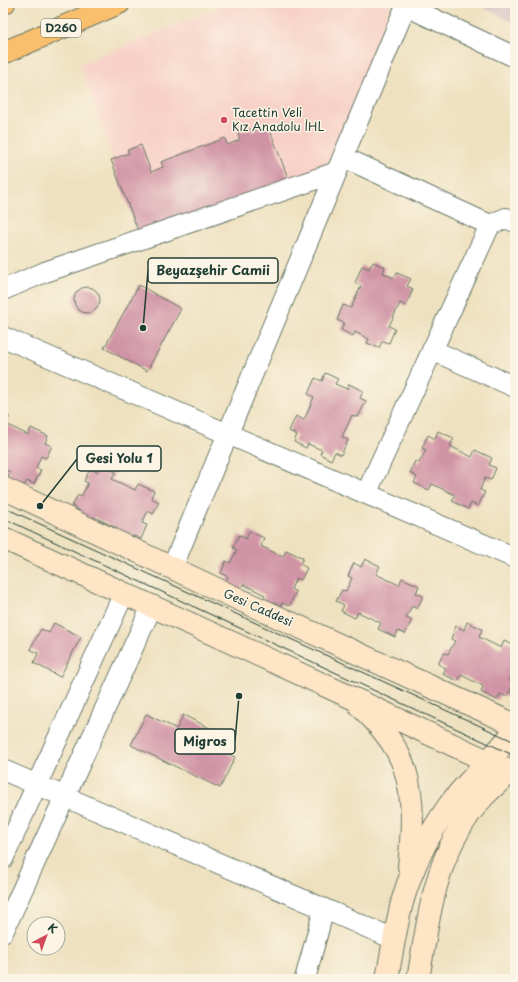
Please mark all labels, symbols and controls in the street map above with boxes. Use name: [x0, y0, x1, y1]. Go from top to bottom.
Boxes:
road number: D260: [41, 19, 81, 37]
place label: Tacettin Veli Kız Anadolu İHL: [232, 103, 324, 135]
marker: Tacettin Veli Kız Anadolu İHL: [219, 115, 229, 125]
callout: Beyazşehir Camii: [148, 258, 278, 283]
text: Beyazşehir Camii: [156, 260, 270, 279]
callout: Gesi Yolu 1: [77, 446, 161, 471]
text: Gesi Yolu 1: [85, 448, 153, 467]
street label: Gesi Caddesi: [221, 584, 296, 630]
callout: Migros: [175, 729, 235, 754]
text: Migros: [183, 731, 227, 750]
north arrow: [26, 916, 66, 956]
text: K: [44, 919, 62, 937]

